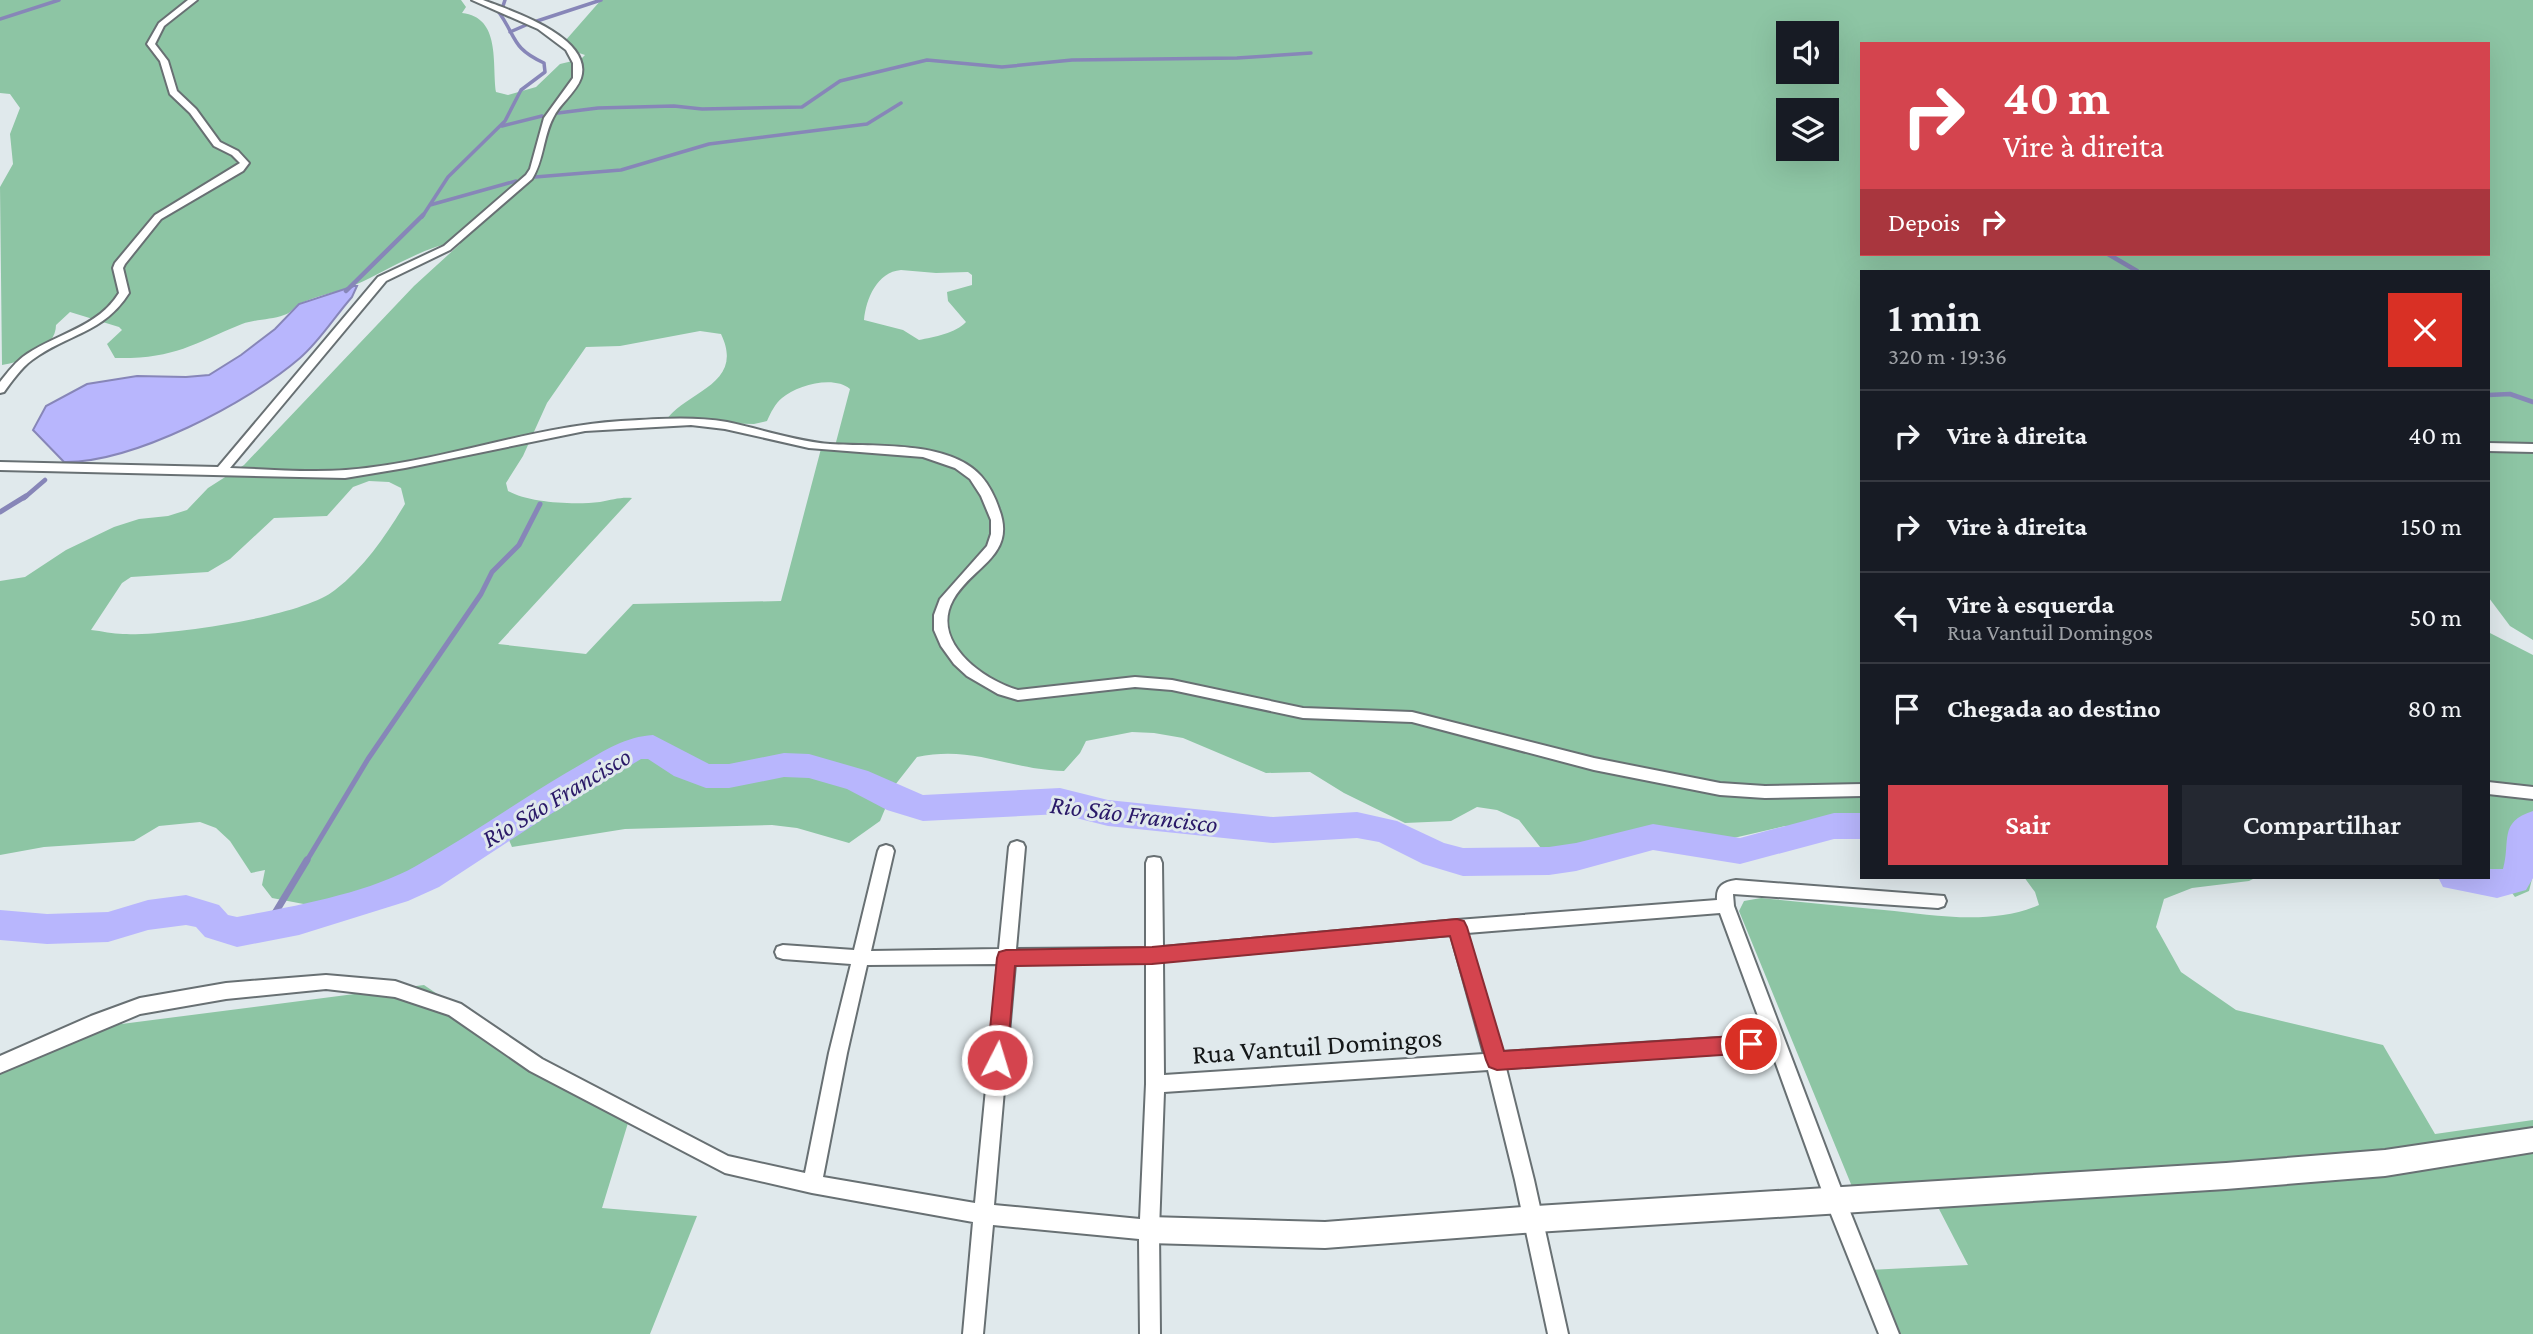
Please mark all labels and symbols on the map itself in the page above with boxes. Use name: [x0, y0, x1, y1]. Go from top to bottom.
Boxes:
water label: Rio São Francisco: [477, 742, 636, 853]
water label: Rio São Francisco: [1049, 790, 1219, 839]
pin: [1721, 1014, 1781, 1074]
street label: Rua Vantuil Domingos: [1191, 1021, 1443, 1070]
position arrow: [960, 1023, 1034, 1097]

